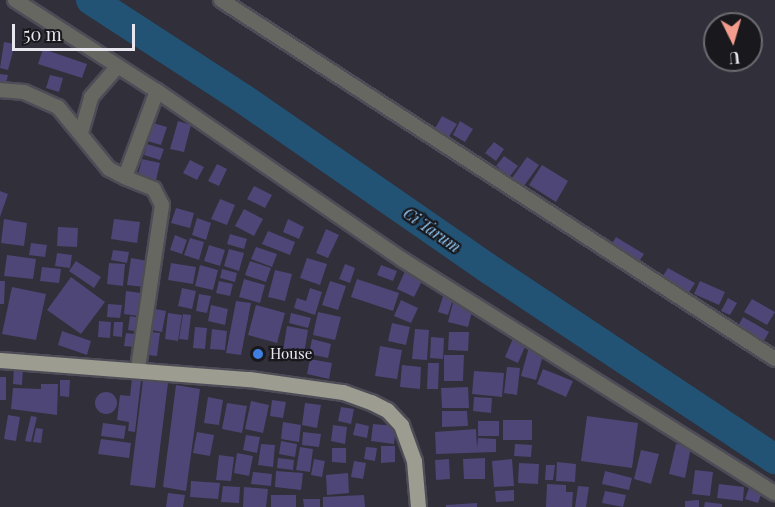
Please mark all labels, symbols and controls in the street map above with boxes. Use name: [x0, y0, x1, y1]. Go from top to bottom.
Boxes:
scale bar: [15, 12, 138, 50]
north arrow: [703, 12, 763, 72]
text: 50 m: [23, 22, 62, 46]
text: U: [728, 47, 741, 69]
water label: Ci Tarum: [400, 203, 464, 257]
place label: House: [270, 345, 312, 363]
marker: House: [251, 347, 265, 361]

